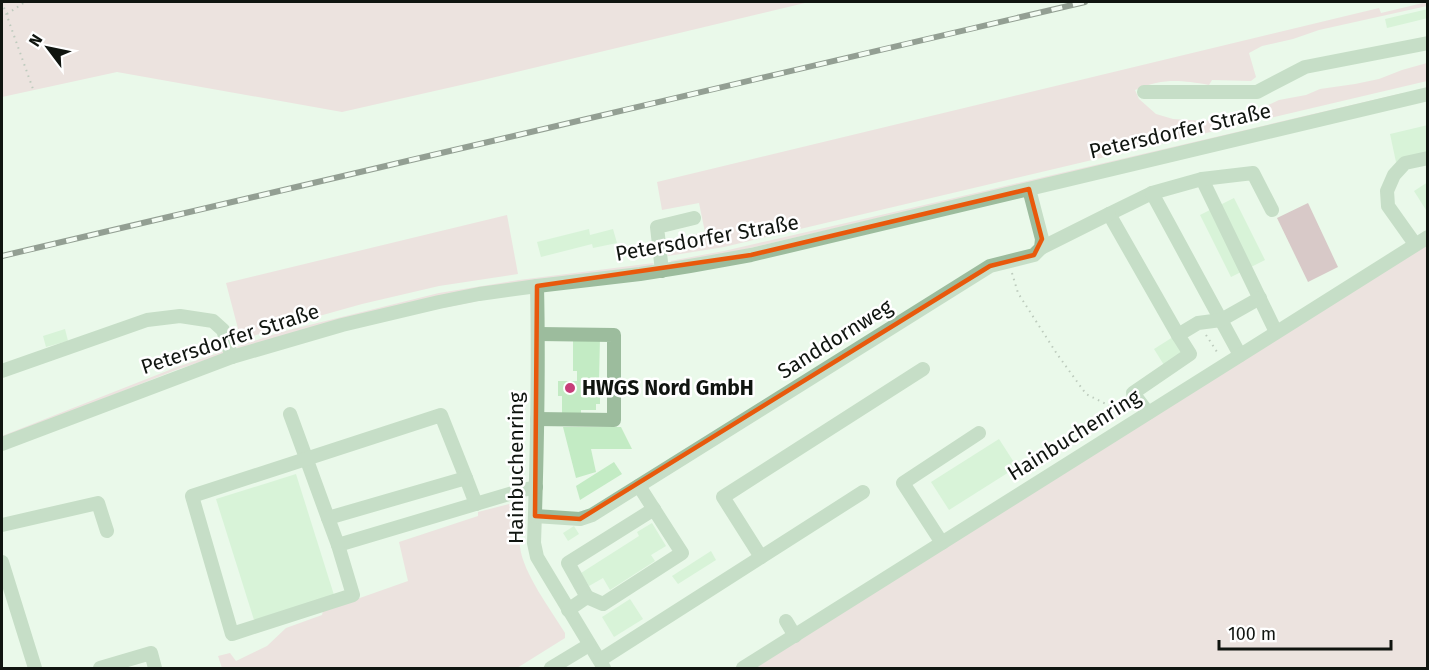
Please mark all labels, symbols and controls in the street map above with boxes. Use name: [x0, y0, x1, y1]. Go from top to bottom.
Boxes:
north arrow: [18, 18, 78, 78]
text: N: [25, 31, 47, 50]
street label: Petersdorfer Straße: [1086, 97, 1274, 165]
street label: Petersdorfer Straße: [613, 209, 801, 267]
street label: Sanddornweg: [773, 293, 897, 385]
street label: Petersdorfer Straße: [138, 298, 322, 380]
place label: HWGS Nord GmbH: [582, 375, 754, 401]
marker: HWGS Nord GmbH: [563, 381, 577, 395]
street label: Hainbuchenring: [1003, 384, 1145, 486]
street label: Hainbuchenring: [503, 392, 529, 544]
scale bar: [1219, 613, 1392, 651]
text: 100 m: [1228, 623, 1276, 645]

